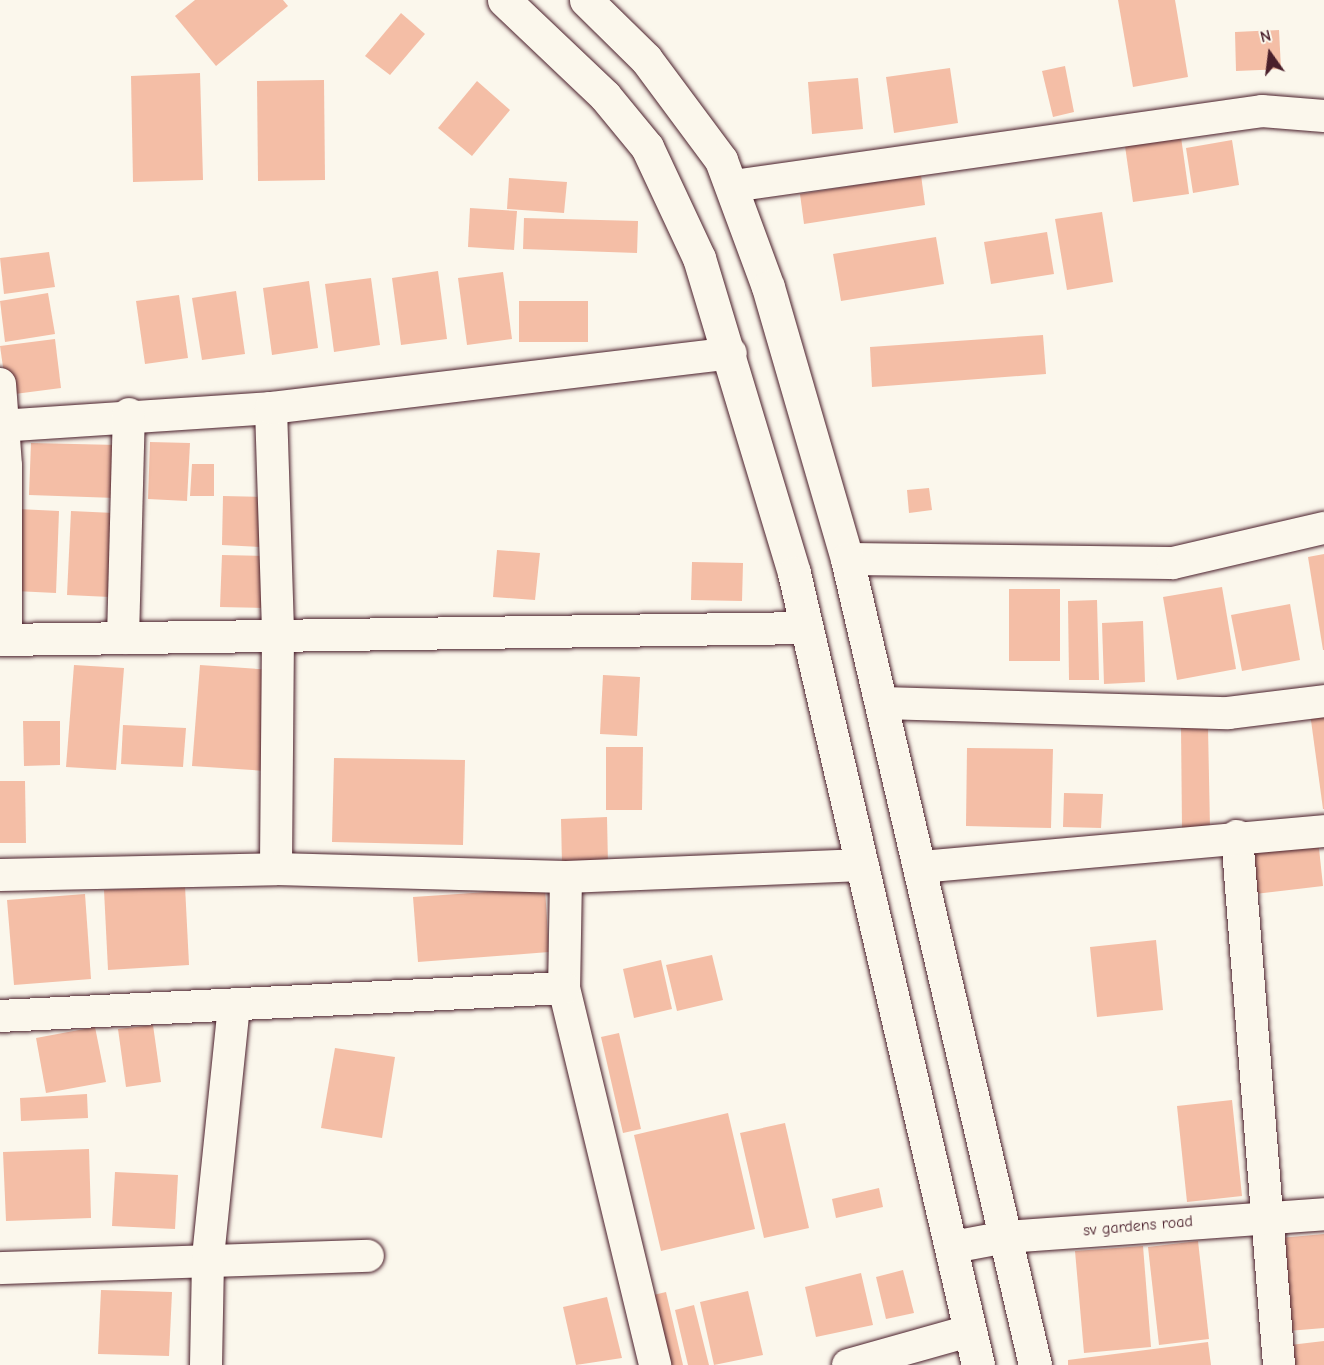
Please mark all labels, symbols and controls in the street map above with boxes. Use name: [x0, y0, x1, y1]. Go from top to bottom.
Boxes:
north arrow: [1240, 24, 1300, 84]
text: N: [1258, 27, 1273, 47]
street label: sv gardens road: [1082, 1212, 1194, 1240]

